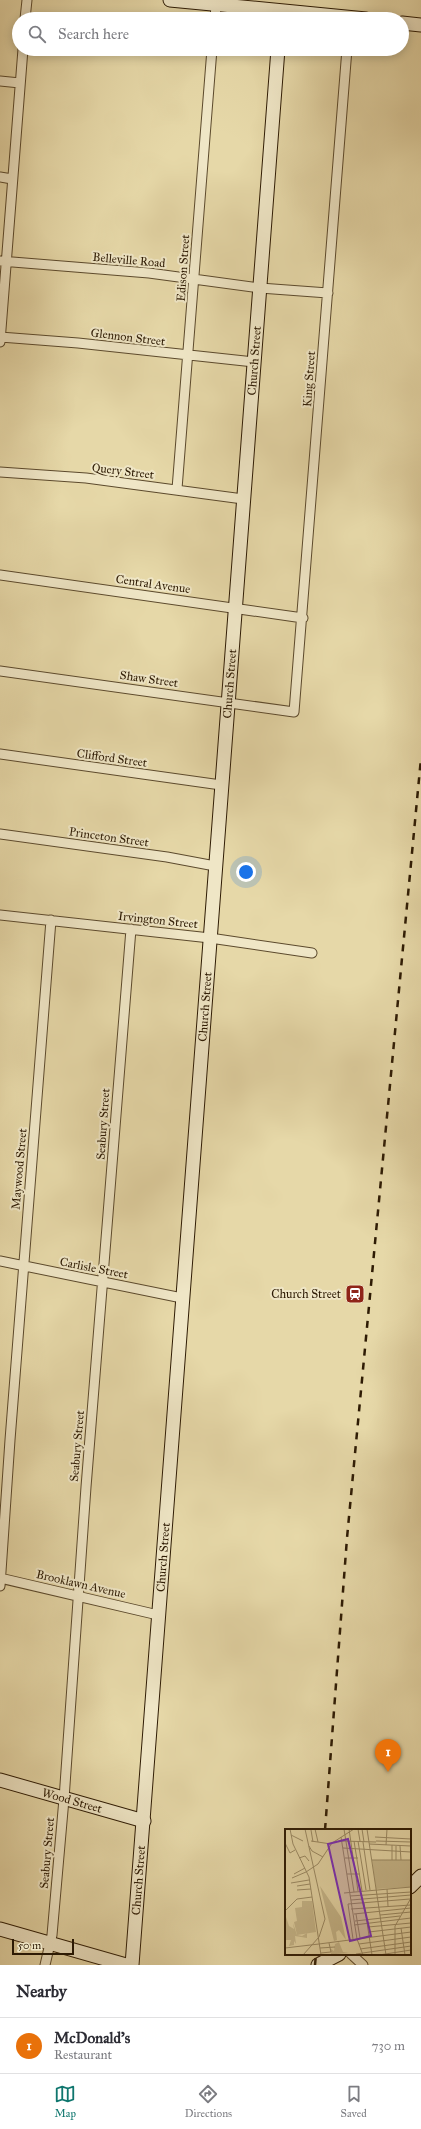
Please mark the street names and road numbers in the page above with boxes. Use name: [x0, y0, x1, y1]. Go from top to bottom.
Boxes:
street label: Edison Street: [174, 233, 192, 302]
street label: Belleville Road: [92, 250, 166, 270]
street label: Glennon Street: [90, 325, 167, 349]
street label: Church Street: [245, 325, 264, 396]
street label: King Street: [300, 350, 319, 408]
street label: Query Street: [91, 460, 156, 482]
street label: Central Avenue: [115, 572, 191, 596]
street label: Church Street: [220, 648, 239, 719]
street label: Shaw Street: [119, 668, 180, 690]
street label: Clifford Street: [76, 746, 149, 770]
street label: Princeton Street: [68, 824, 151, 850]
street label: Irvington Street: [117, 909, 199, 932]
street label: Church Street: [195, 971, 215, 1042]
street label: Seabury Street: [94, 1087, 113, 1160]
street label: Maywood Street: [8, 1127, 30, 1210]
street label: Carlisle Street: [59, 1255, 130, 1282]
street label: Seabury Street: [67, 1409, 87, 1482]
street label: Church Street: [153, 1521, 173, 1593]
street label: Brooklawn Avenue: [35, 1567, 127, 1601]
street label: Wood Street: [41, 1785, 104, 1816]
street label: Seabury Street: [37, 1816, 57, 1889]
street label: Church Street: [129, 1844, 148, 1916]

